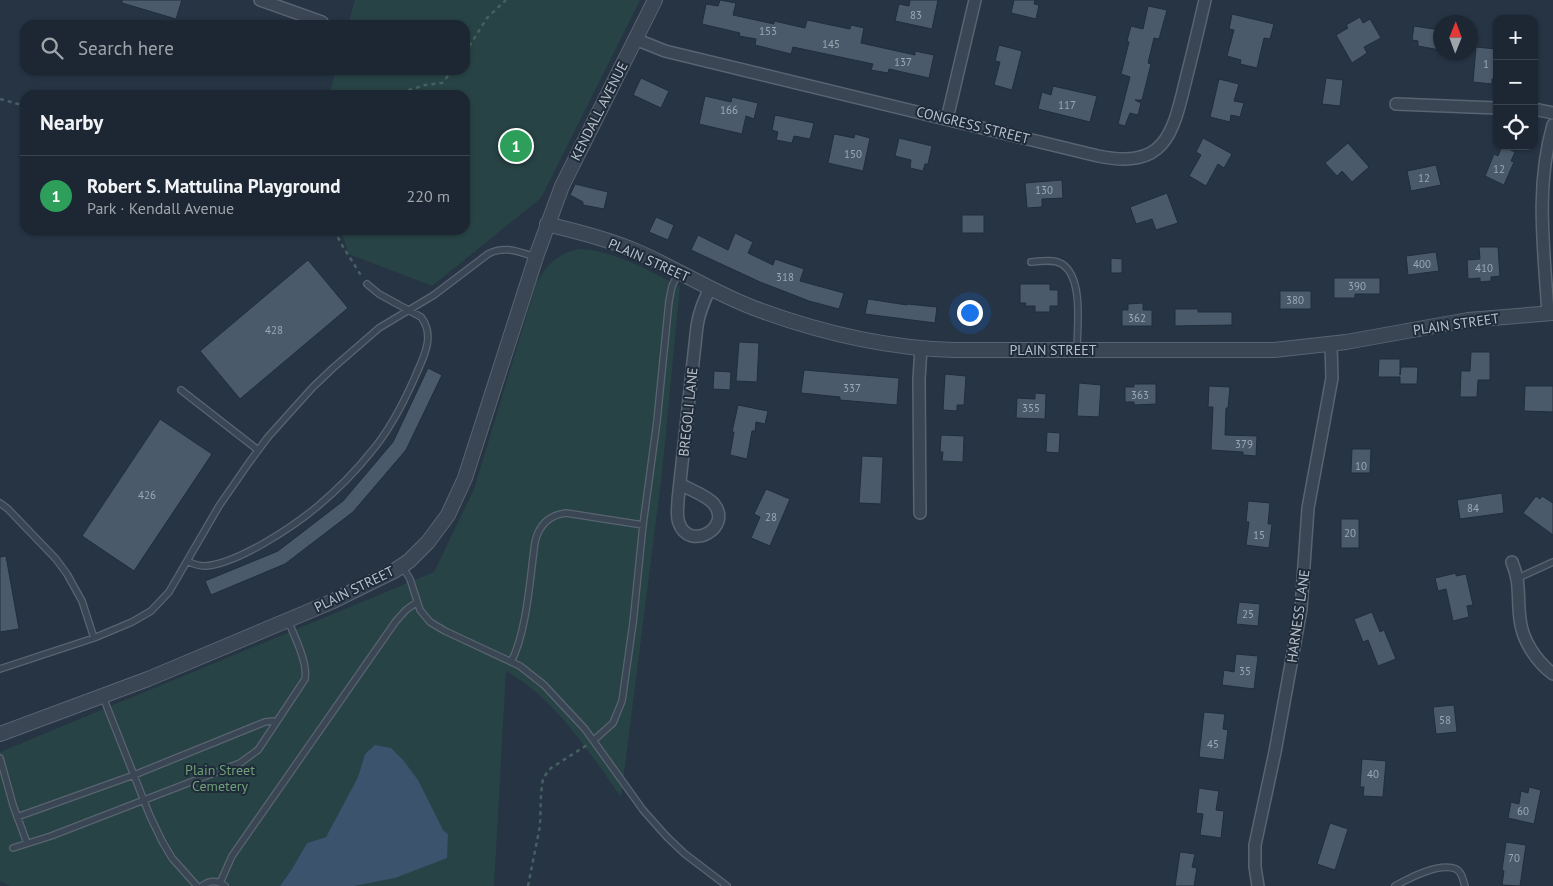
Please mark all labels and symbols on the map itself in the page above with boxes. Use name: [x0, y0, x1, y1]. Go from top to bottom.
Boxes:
house number: 83: [910, 8, 922, 22]
north arrow: [1433, 15, 1478, 60]
house number: 153: [759, 24, 777, 38]
house number: 145: [822, 37, 840, 51]
house number: 137: [894, 55, 912, 69]
house number: 1: [1483, 57, 1489, 71]
street label: KENDALL AVENUE: [566, 58, 632, 164]
house number: 117: [1058, 98, 1076, 112]
street label: CONGRESS STREET: [915, 102, 1032, 148]
house number: 166: [720, 103, 738, 117]
pin: 1: [500, 127, 532, 165]
house number: 150: [844, 147, 862, 161]
house number: 12: [1493, 162, 1505, 176]
house number: 12: [1418, 171, 1430, 185]
house number: 130: [1035, 183, 1053, 197]
street label: PLAIN STREET: [606, 234, 693, 286]
house number: 400: [1413, 257, 1431, 271]
house number: 410: [1475, 261, 1493, 275]
house number: 318: [776, 270, 794, 284]
house number: 390: [1348, 279, 1366, 293]
house number: 380: [1286, 293, 1304, 307]
your location: [957, 300, 983, 326]
street label: PLAIN STREET: [1412, 309, 1500, 339]
house number: 362: [1128, 311, 1146, 325]
house number: 428: [265, 323, 283, 337]
street label: PLAIN STREET: [1010, 341, 1097, 359]
street label: BREGOLI LANE: [674, 366, 702, 458]
house number: 337: [843, 381, 861, 395]
house number: 363: [1131, 388, 1149, 402]
house number: 355: [1022, 401, 1040, 415]
house number: 379: [1235, 437, 1253, 451]
house number: 10: [1355, 459, 1367, 473]
house number: 426: [138, 488, 156, 502]
house number: 84: [1467, 501, 1479, 515]
house number: 28: [765, 510, 777, 524]
house number: 20: [1344, 526, 1356, 540]
house number: 15: [1253, 528, 1265, 542]
street label: PLAIN STREET: [311, 562, 397, 616]
street label: HARNESS LANE: [1283, 568, 1313, 664]
house number: 25: [1242, 607, 1254, 621]
house number: 35: [1239, 664, 1251, 678]
house number: 58: [1439, 713, 1451, 727]
house number: 45: [1207, 737, 1219, 751]
park label: Plain Street Cemetery: [185, 761, 255, 795]
house number: 40: [1367, 767, 1379, 781]
house number: 60: [1517, 804, 1529, 818]
house number: 70: [1508, 851, 1520, 865]

